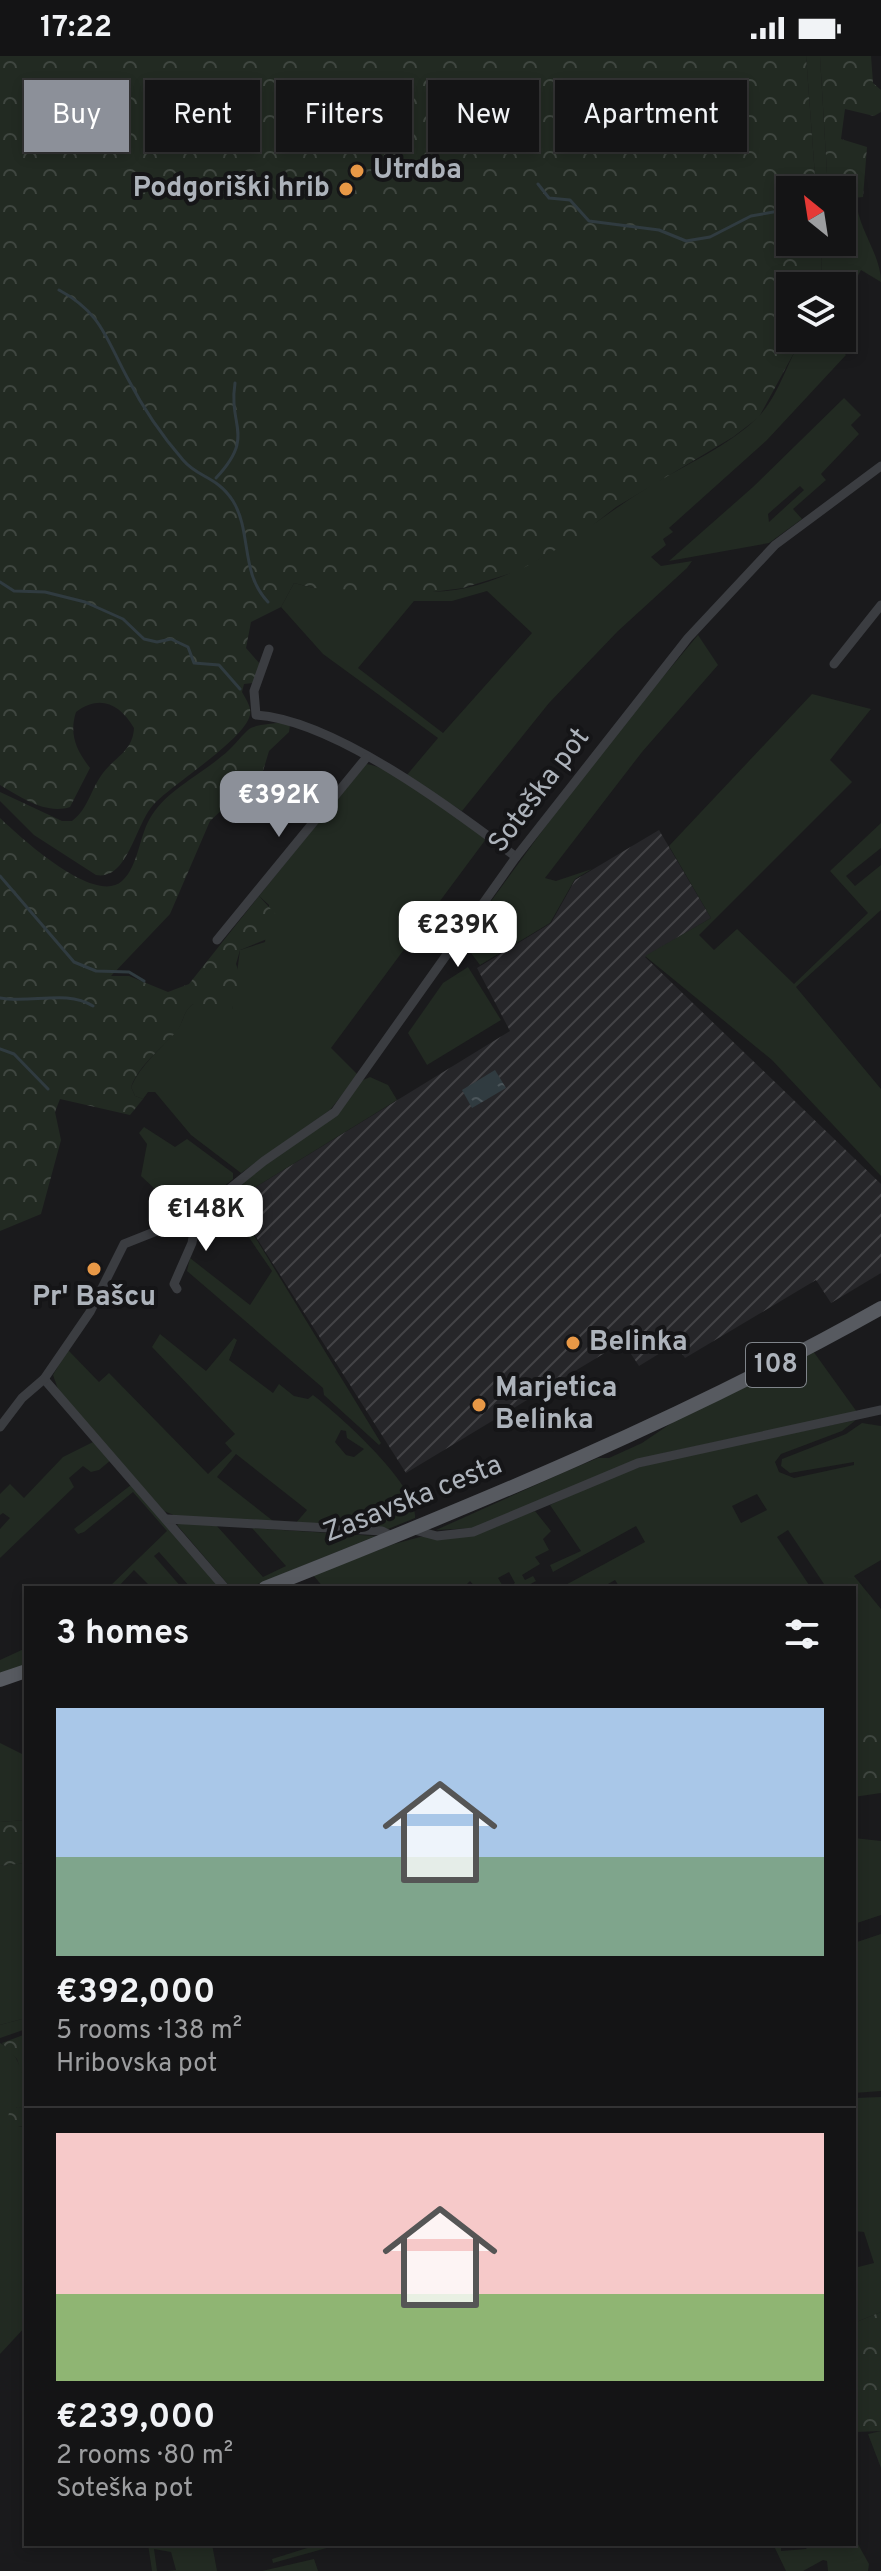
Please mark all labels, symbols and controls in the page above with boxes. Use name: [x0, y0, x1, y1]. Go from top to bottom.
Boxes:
text: 17:22: [40, 10, 112, 47]
chip: Buy: [24, 80, 129, 152]
chip: Rent: [145, 80, 260, 152]
chip: Filters: [276, 80, 412, 152]
chip: New: [428, 80, 539, 152]
chip: Apartment: [555, 80, 747, 152]
place label: Utrdba: [373, 153, 462, 189]
marker: Utrdba: [348, 162, 366, 180]
place label: Podgoriški hrib: [133, 171, 330, 207]
north arrow: [776, 176, 856, 256]
map controls: [776, 176, 856, 352]
marker: Podgoriški hrib: [337, 180, 355, 198]
button: layers: [776, 272, 856, 352]
street label: Soteška pot: [481, 721, 599, 861]
pin: €392K: [223, 771, 335, 839]
text: €392K: [238, 780, 320, 813]
pin: €239K: [402, 901, 514, 969]
text: €239K: [417, 910, 499, 943]
pin: €148K: [150, 1185, 262, 1253]
text: €148K: [167, 1194, 245, 1227]
marker: Pr' Bašcu: [85, 1260, 103, 1278]
place label: Pr' Bašcu: [32, 1280, 156, 1316]
place label: Belinka: [589, 1325, 688, 1361]
marker: Belinka: [564, 1334, 582, 1352]
road number: 108: [746, 1343, 806, 1387]
place label: Marjetica Belinka: [495, 1371, 617, 1439]
marker: Marjetica Belinka: [470, 1396, 488, 1414]
street label: Zasavska cesta: [318, 1448, 508, 1552]
icon: filters: [780, 1612, 824, 1656]
text: 3 homes: [56, 1613, 189, 1656]
icon: home: [368, 1760, 512, 1904]
text: €392,000: [56, 1972, 215, 2015]
text: 5 rooms · 138 m²: [56, 2015, 242, 2048]
text: Hribovska pot: [56, 2048, 217, 2081]
icon: home: [368, 2185, 512, 2329]
text: €239,000: [56, 2397, 215, 2440]
text: 2 rooms · 80 m²: [56, 2440, 233, 2473]
text: Soteška pot: [56, 2473, 193, 2506]

